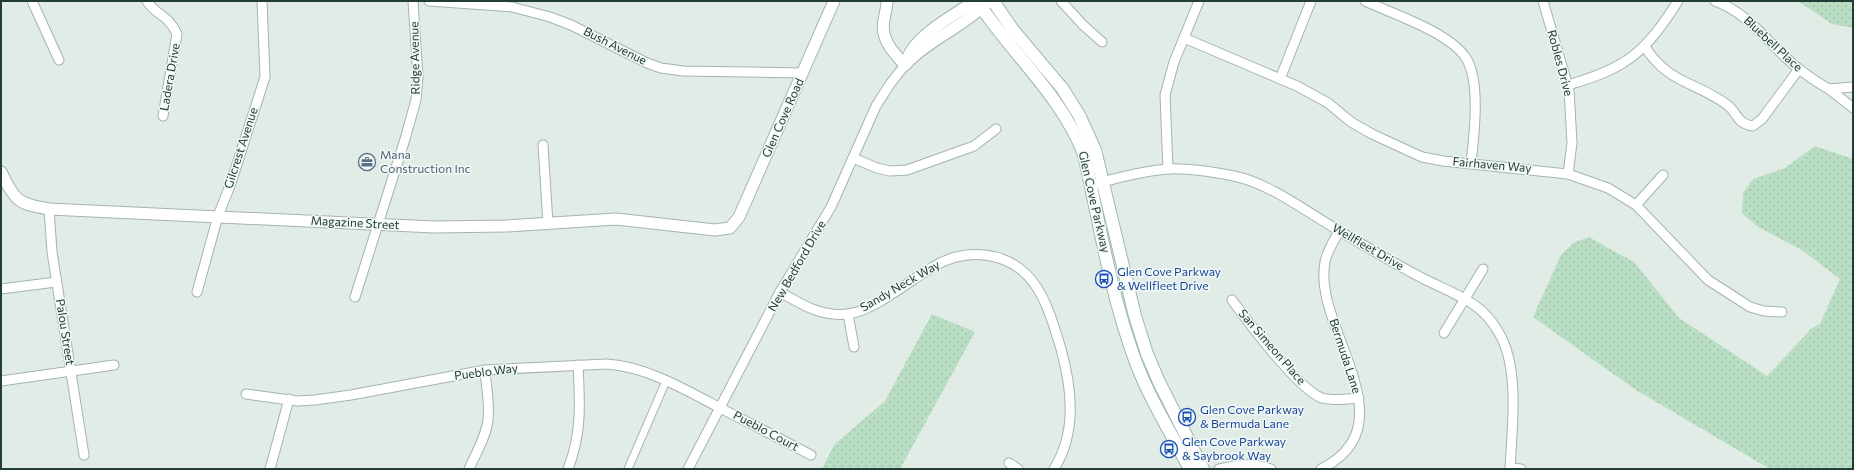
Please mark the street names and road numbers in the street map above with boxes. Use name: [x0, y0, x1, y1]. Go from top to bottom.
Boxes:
street label: Bluebell Place: [1742, 13, 1806, 74]
street label: Ridge Avenue: [406, 21, 422, 95]
street label: Bush Avenue: [581, 23, 649, 67]
street label: Robles Drive: [1545, 28, 1577, 97]
street label: Ladera Drive: [156, 42, 182, 112]
street label: Glen Cove Road: [758, 76, 806, 159]
street label: Gilcrest Avenue: [220, 105, 260, 190]
street label: Glen Cove Parkway: [1076, 150, 1113, 254]
street label: Fairhaven Way: [1452, 154, 1532, 174]
street label: Magazine Street: [310, 213, 400, 231]
street label: New Bedford Drive: [764, 218, 828, 313]
street label: Wellfleet Drive: [1330, 220, 1407, 272]
street label: Sandy Neck Way: [857, 257, 942, 314]
street label: Palou Street: [54, 298, 78, 366]
street label: San Simeon Place: [1236, 306, 1309, 387]
street label: Bermuda Lane: [1327, 316, 1365, 395]
street label: Pueblo Way: [453, 360, 519, 382]
street label: Pueblo Court: [731, 407, 802, 453]

